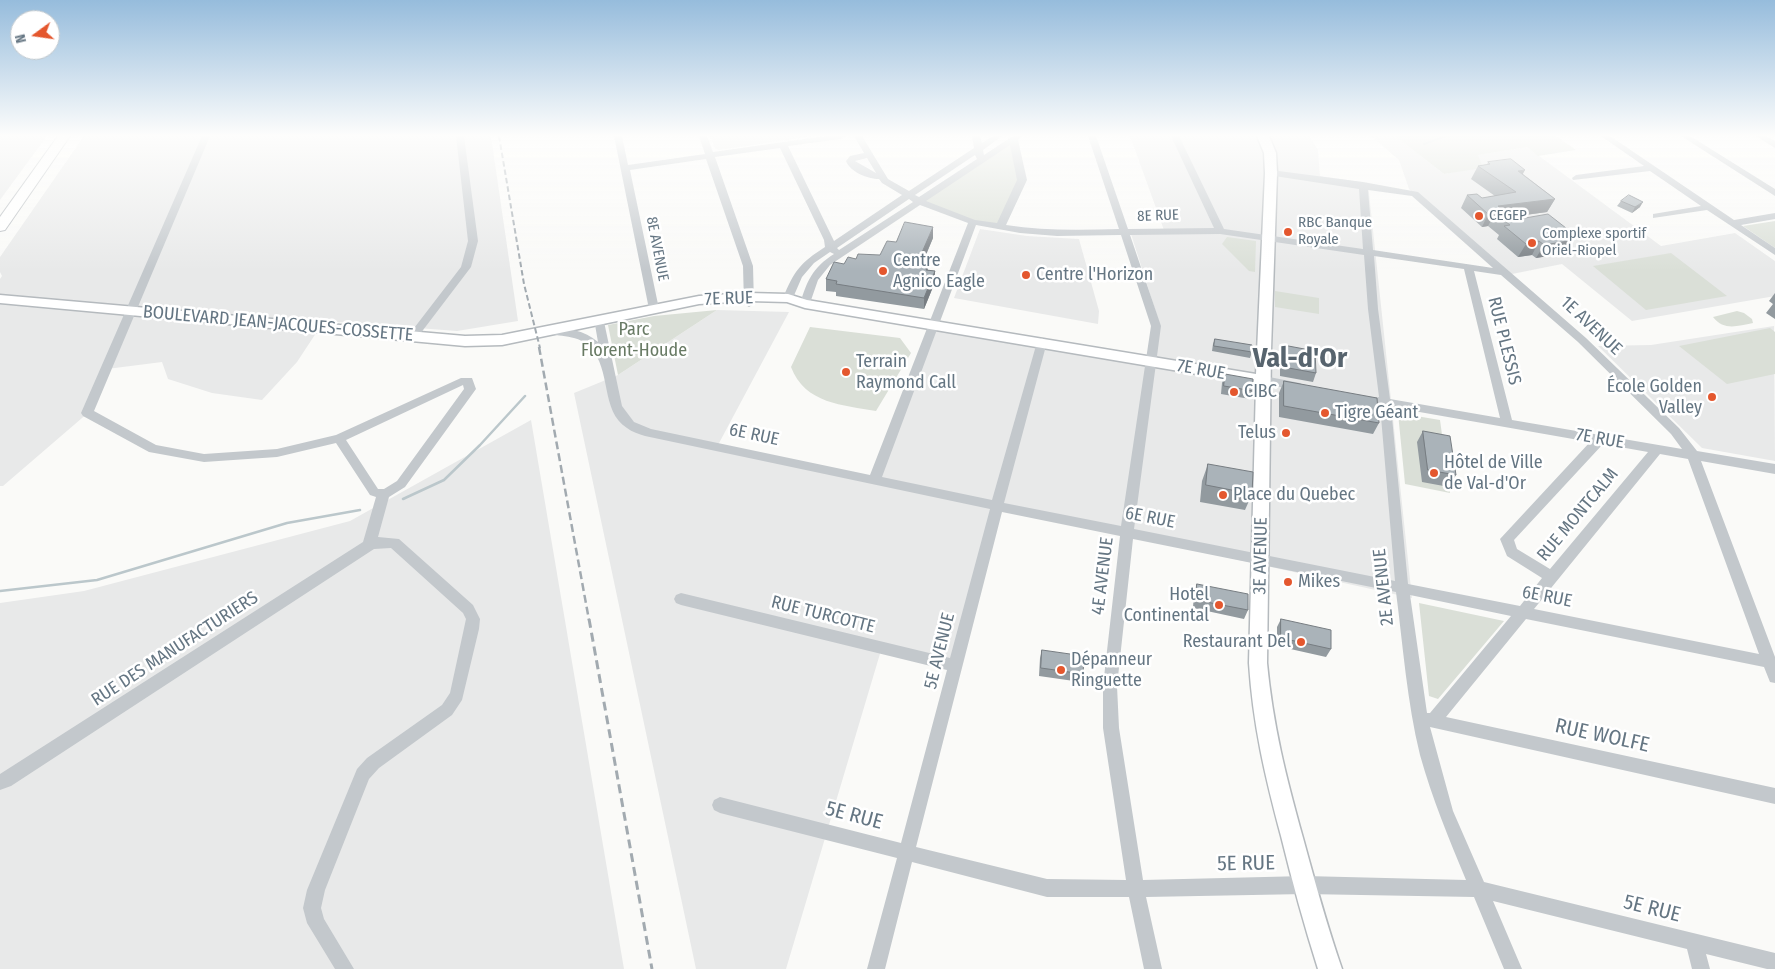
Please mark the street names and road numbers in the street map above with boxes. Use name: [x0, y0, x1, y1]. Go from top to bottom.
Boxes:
street label: 8E RUE: [1137, 206, 1179, 226]
street label: 8E AVENUE: [642, 215, 672, 283]
street label: 7E RUE: [704, 287, 754, 311]
street label: 1E AVENUE: [1556, 292, 1626, 360]
street label: RUE PLESSIS: [1483, 295, 1525, 387]
street label: BOULEVARD JEAN-JACQUES-COSSETTE: [142, 301, 414, 347]
street label: 7E RUE: [1175, 355, 1227, 385]
street label: 6E RUE: [727, 419, 781, 451]
street label: 7E RUE: [1574, 424, 1626, 454]
street label: RUE MONTCALM: [1533, 464, 1623, 566]
street label: 6E RUE: [1123, 503, 1177, 533]
street label: 3E AVENUE: [1250, 517, 1272, 595]
street label: 4E AVENUE: [1088, 536, 1118, 616]
street label: 2E AVENUE: [1369, 547, 1399, 627]
street label: 6E RUE: [1520, 582, 1574, 612]
street label: RUE DES MANUFACTURIERS: [88, 587, 262, 711]
street label: RUE TURCOTTE: [769, 592, 877, 638]
street label: 5E AVENUE: [920, 611, 960, 691]
street label: RUE WOLFE: [1553, 714, 1651, 758]
street label: 5E RUE: [823, 796, 885, 836]
street label: 5E RUE: [1217, 851, 1275, 877]
street label: 5E RUE: [1621, 890, 1683, 928]

